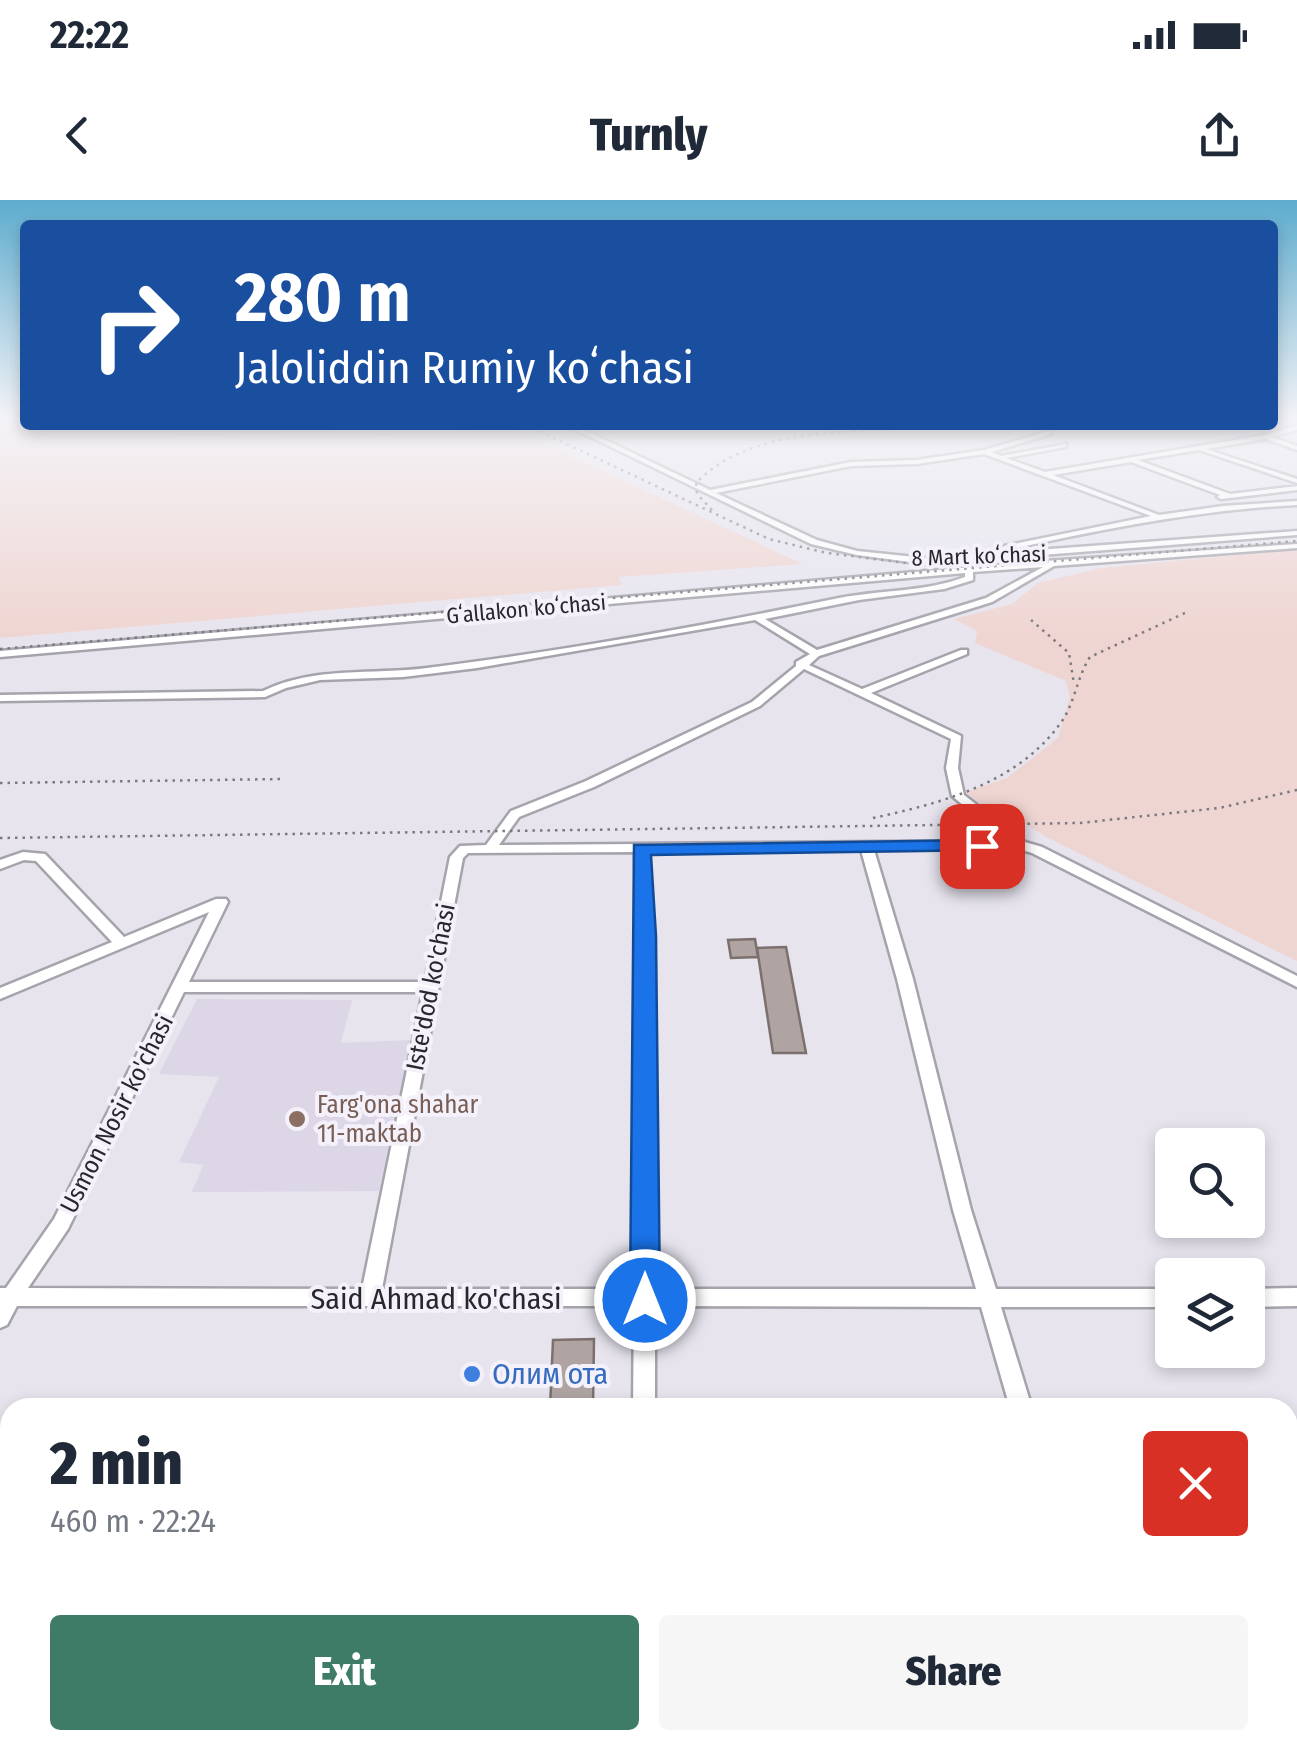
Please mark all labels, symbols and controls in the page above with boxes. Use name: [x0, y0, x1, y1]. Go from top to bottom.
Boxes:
text: 22:22: [50, 12, 129, 58]
icon: back: [50, 108, 105, 163]
text: Turnly: [590, 108, 707, 162]
icon: share: [1192, 108, 1247, 163]
text: 280 m: [235, 256, 411, 340]
icon: right: [70, 260, 200, 390]
text: Jaloliddin Rumiy koʻchasi: [235, 341, 694, 395]
street label: 8 Mart koʻchasi: [911, 540, 1047, 572]
street label: Gʻallakon koʻchasi: [445, 589, 607, 629]
pin: [940, 804, 1025, 889]
icon: arrive: [955, 819, 1010, 874]
street label: Iste'dod ko'chasi: [400, 901, 462, 1073]
street label: Usmon Nosir ko'chasi: [54, 1010, 180, 1218]
place label: Farg'ona shahar 11-maktab: [317, 1090, 479, 1149]
marker: Farg'ona shahar 11-maktab: [286, 1108, 308, 1130]
map controls: [1155, 1128, 1265, 1368]
button: search: [1155, 1128, 1265, 1238]
position arrow: [593, 1248, 697, 1352]
button: layers: [1155, 1258, 1265, 1368]
street label: Said Ahmad ko'chasi: [310, 1281, 562, 1317]
place label: Олим ота: [492, 1356, 608, 1392]
marker: Олим ота: [461, 1363, 483, 1385]
text: 2 min: [50, 1428, 183, 1500]
button: close: [1143, 1431, 1248, 1536]
text: 460 m · 22:24: [50, 1502, 216, 1540]
button: Exit: [50, 1615, 639, 1730]
button: Share: [659, 1615, 1248, 1730]

